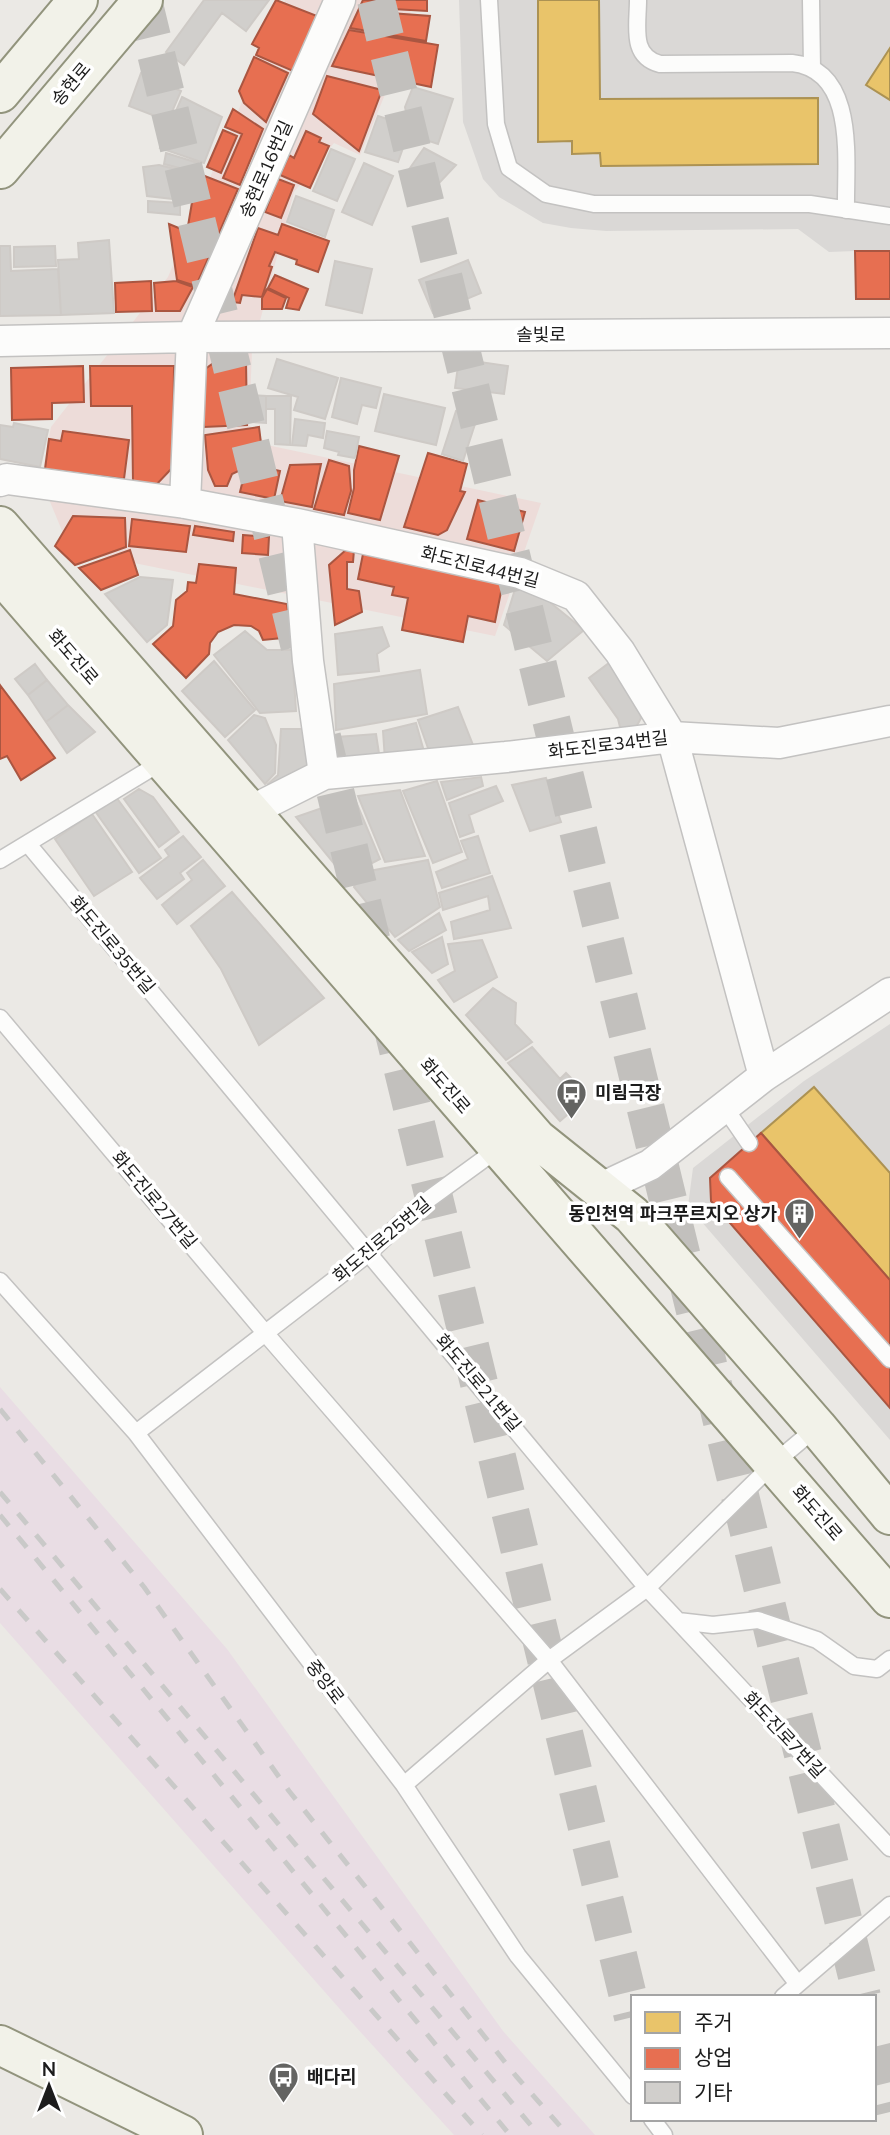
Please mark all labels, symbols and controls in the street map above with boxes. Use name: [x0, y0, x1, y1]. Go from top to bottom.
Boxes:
street label: 송현로: [46, 57, 95, 110]
street label: 송현로16번길: [234, 116, 297, 221]
street label: 솔빛로: [516, 323, 566, 346]
street label: 화도진로44번길: [419, 541, 542, 592]
street label: 화도진로: [43, 624, 104, 689]
street label: 화도진로34번길: [547, 726, 669, 763]
street label: 화도진로35번길: [65, 891, 160, 998]
street label: 화도진로: [415, 1053, 476, 1118]
bus stop icon: 미림극장: [555, 1076, 589, 1120]
place label: 미림극장: [595, 1081, 662, 1104]
street label: 화도진로27번길: [107, 1146, 202, 1253]
street label: 화도진로25번길: [328, 1192, 435, 1287]
building icon: 동인천역 파크푸르지오 상가: [783, 1197, 817, 1241]
place label: 동인천역 파크푸르지오 상가: [568, 1202, 777, 1225]
street label: 화도진로21번길: [431, 1329, 526, 1436]
street label: 화도진로: [787, 1480, 848, 1545]
street label: 중앙로: [301, 1655, 350, 1708]
street label: 화도진로7번길: [738, 1687, 830, 1783]
legend: [631, 1995, 876, 2121]
text: 주거: [694, 2009, 733, 2035]
text: 상업: [694, 2044, 733, 2070]
north arrow: [14, 2051, 84, 2121]
text: N: [42, 2057, 56, 2081]
bus stop icon: 배다리: [267, 2060, 301, 2104]
place label: 배다리: [307, 2065, 357, 2088]
text: 기타: [694, 2079, 733, 2105]

